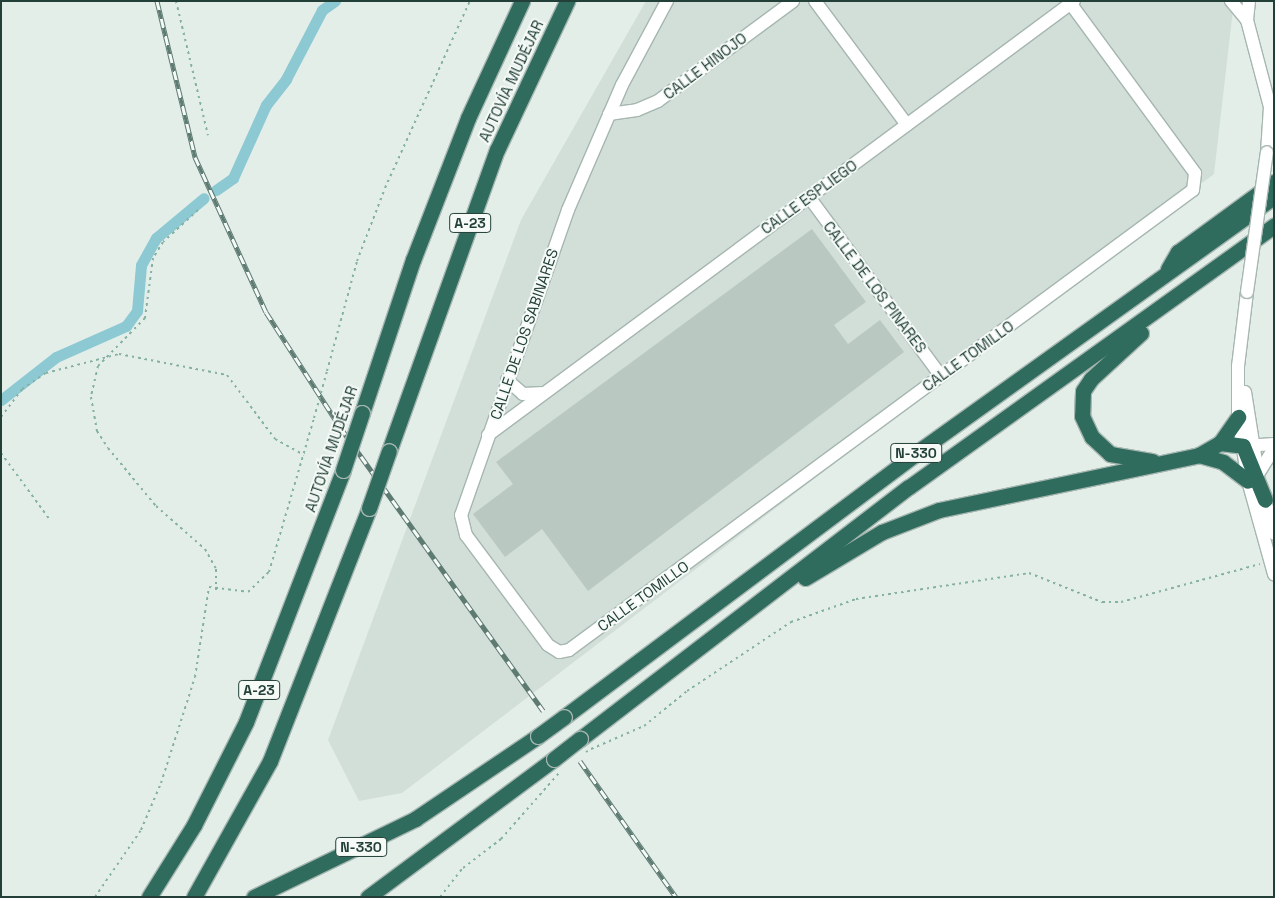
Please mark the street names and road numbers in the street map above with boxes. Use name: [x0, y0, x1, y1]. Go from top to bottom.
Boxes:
street label: AUTOVÍA MUDÉJAR: [475, 17, 547, 145]
street label: CALLE HINOJO: [660, 29, 750, 103]
street label: CALLE ESPLIEGO: [757, 156, 861, 238]
road number: A-23: [449, 212, 491, 234]
street label: CALLE DE LOS PINARES: [820, 218, 930, 356]
street label: CALLE DE LOS SABINARES: [486, 246, 562, 422]
street label: CALLE TOMILLO: [919, 317, 1017, 395]
street label: AUTOVÍA MUDÉJAR: [301, 383, 361, 515]
road number: N-330: [890, 442, 942, 464]
street label: CALLE TOMILLO: [594, 557, 692, 635]
road number: A-23: [238, 678, 280, 702]
road number: N-330: [335, 836, 387, 859]

